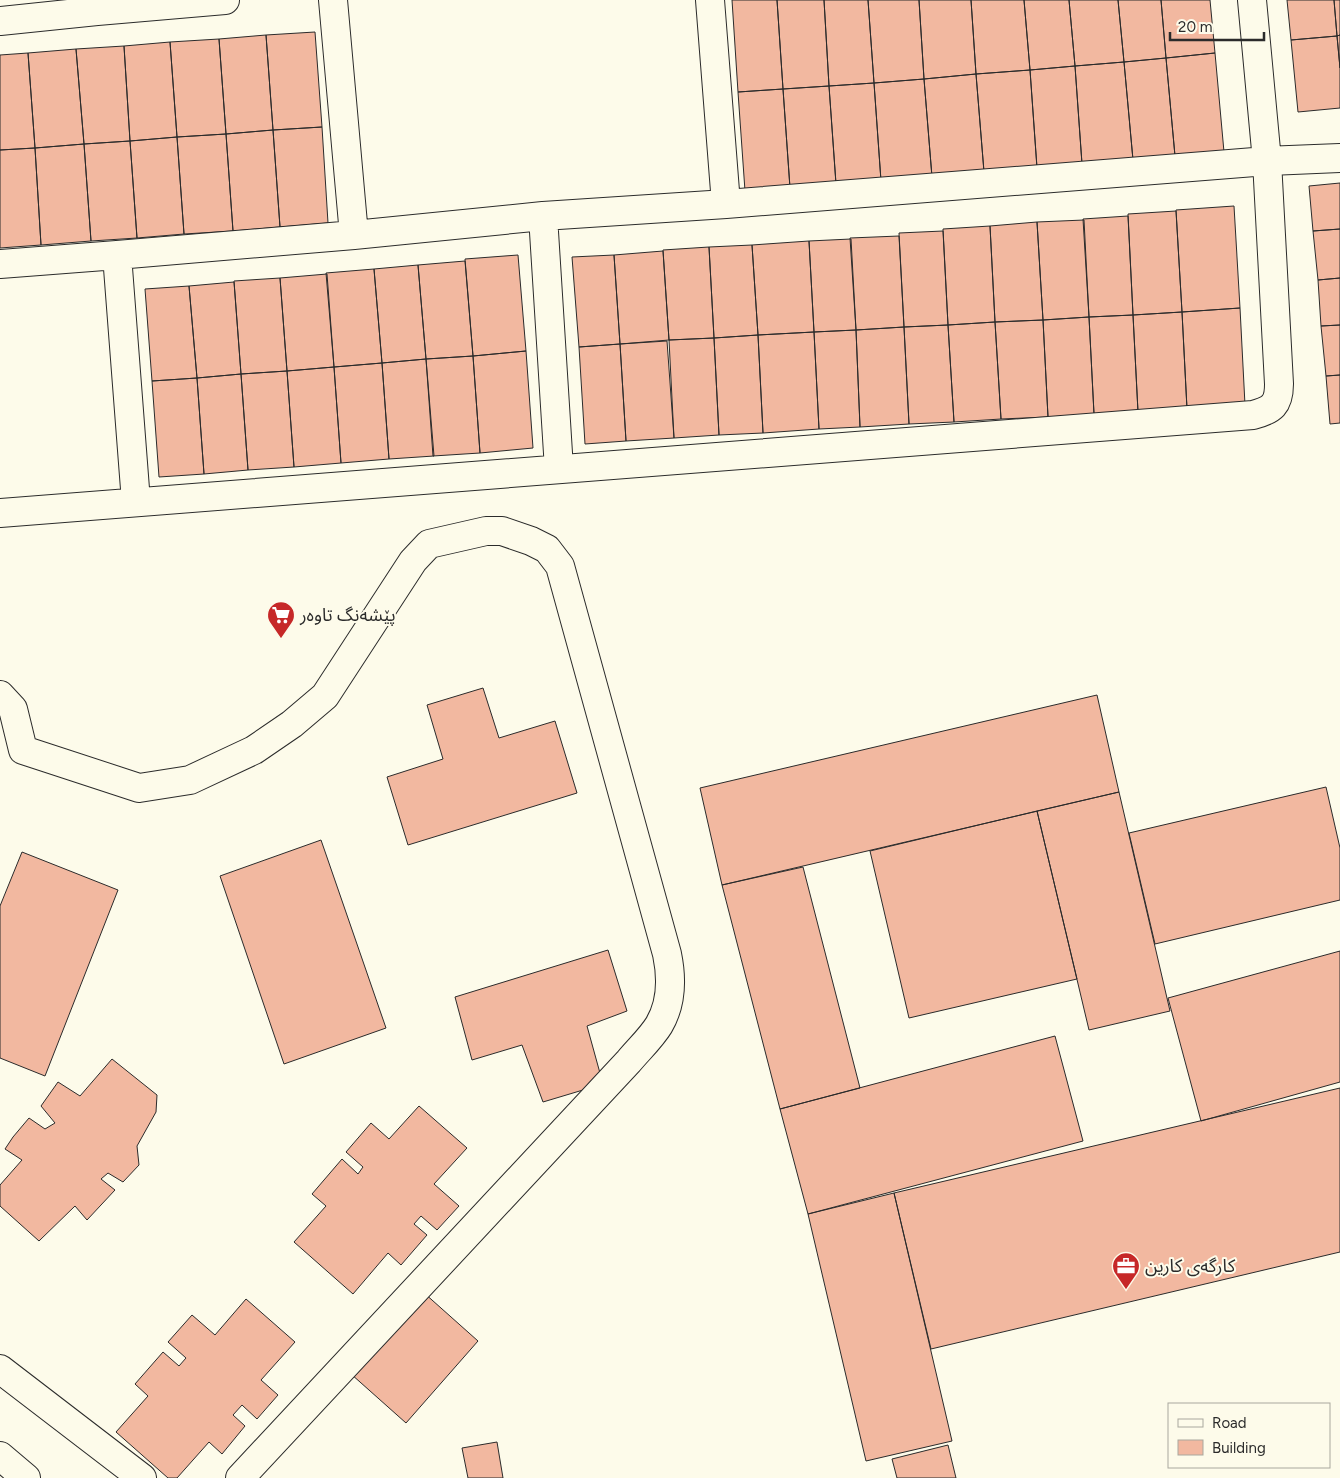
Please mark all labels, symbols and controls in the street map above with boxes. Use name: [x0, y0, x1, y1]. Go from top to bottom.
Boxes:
scale bar: [1170, 10, 1264, 42]
text: 20 m: [1178, 18, 1212, 36]
supermarket icon: پێشەنگ تاوەر: [266, 600, 296, 639]
place label: پێشەنگ تاوەر: [299, 604, 396, 626]
office icon: کارگەی کارین: [1111, 1251, 1141, 1290]
place label: کارگەی کارین: [1145, 1255, 1236, 1277]
legend: [1168, 1403, 1330, 1468]
text: Road: [1212, 1414, 1247, 1432]
text: Building: [1212, 1439, 1266, 1457]

